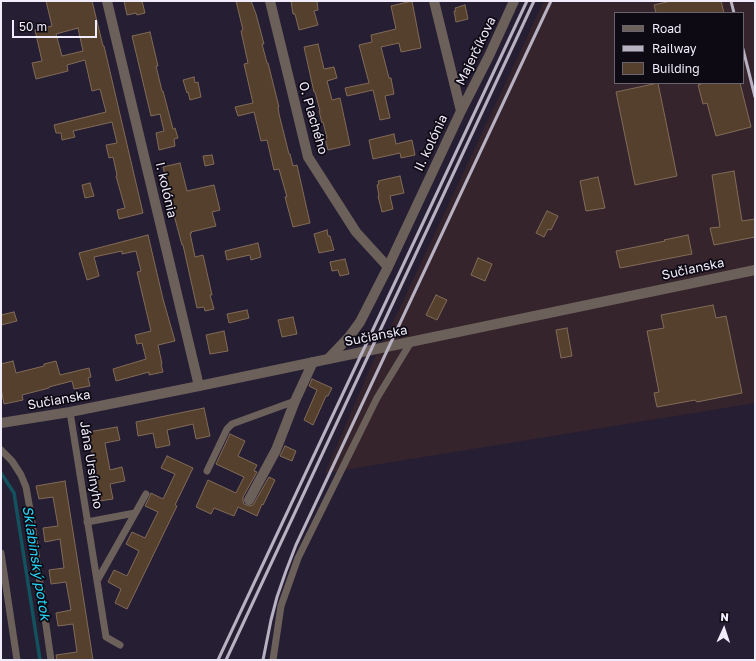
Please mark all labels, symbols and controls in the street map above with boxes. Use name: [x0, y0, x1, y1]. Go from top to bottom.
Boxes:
scale bar: [14, 12, 99, 38]
legend: [614, 12, 744, 84]
street label: Majerčíkova: [453, 14, 499, 88]
text: 50 m: [19, 19, 47, 34]
text: Road: [652, 21, 681, 36]
text: Railway: [652, 41, 697, 56]
text: Building: [652, 61, 700, 76]
street label: O. Plachého: [295, 80, 331, 156]
street label: II. kolónia: [411, 112, 451, 174]
street label: I. kolónia: [152, 161, 180, 219]
street label: Sučianska: [660, 255, 726, 283]
street label: Sučianska: [343, 322, 409, 350]
street label: Sučianska: [26, 387, 92, 413]
street label: Jána Ursínyho: [76, 420, 106, 510]
water label: Sklabinský potok: [19, 504, 53, 622]
north arrow: [704, 609, 744, 649]
text: N: [720, 610, 729, 623]

